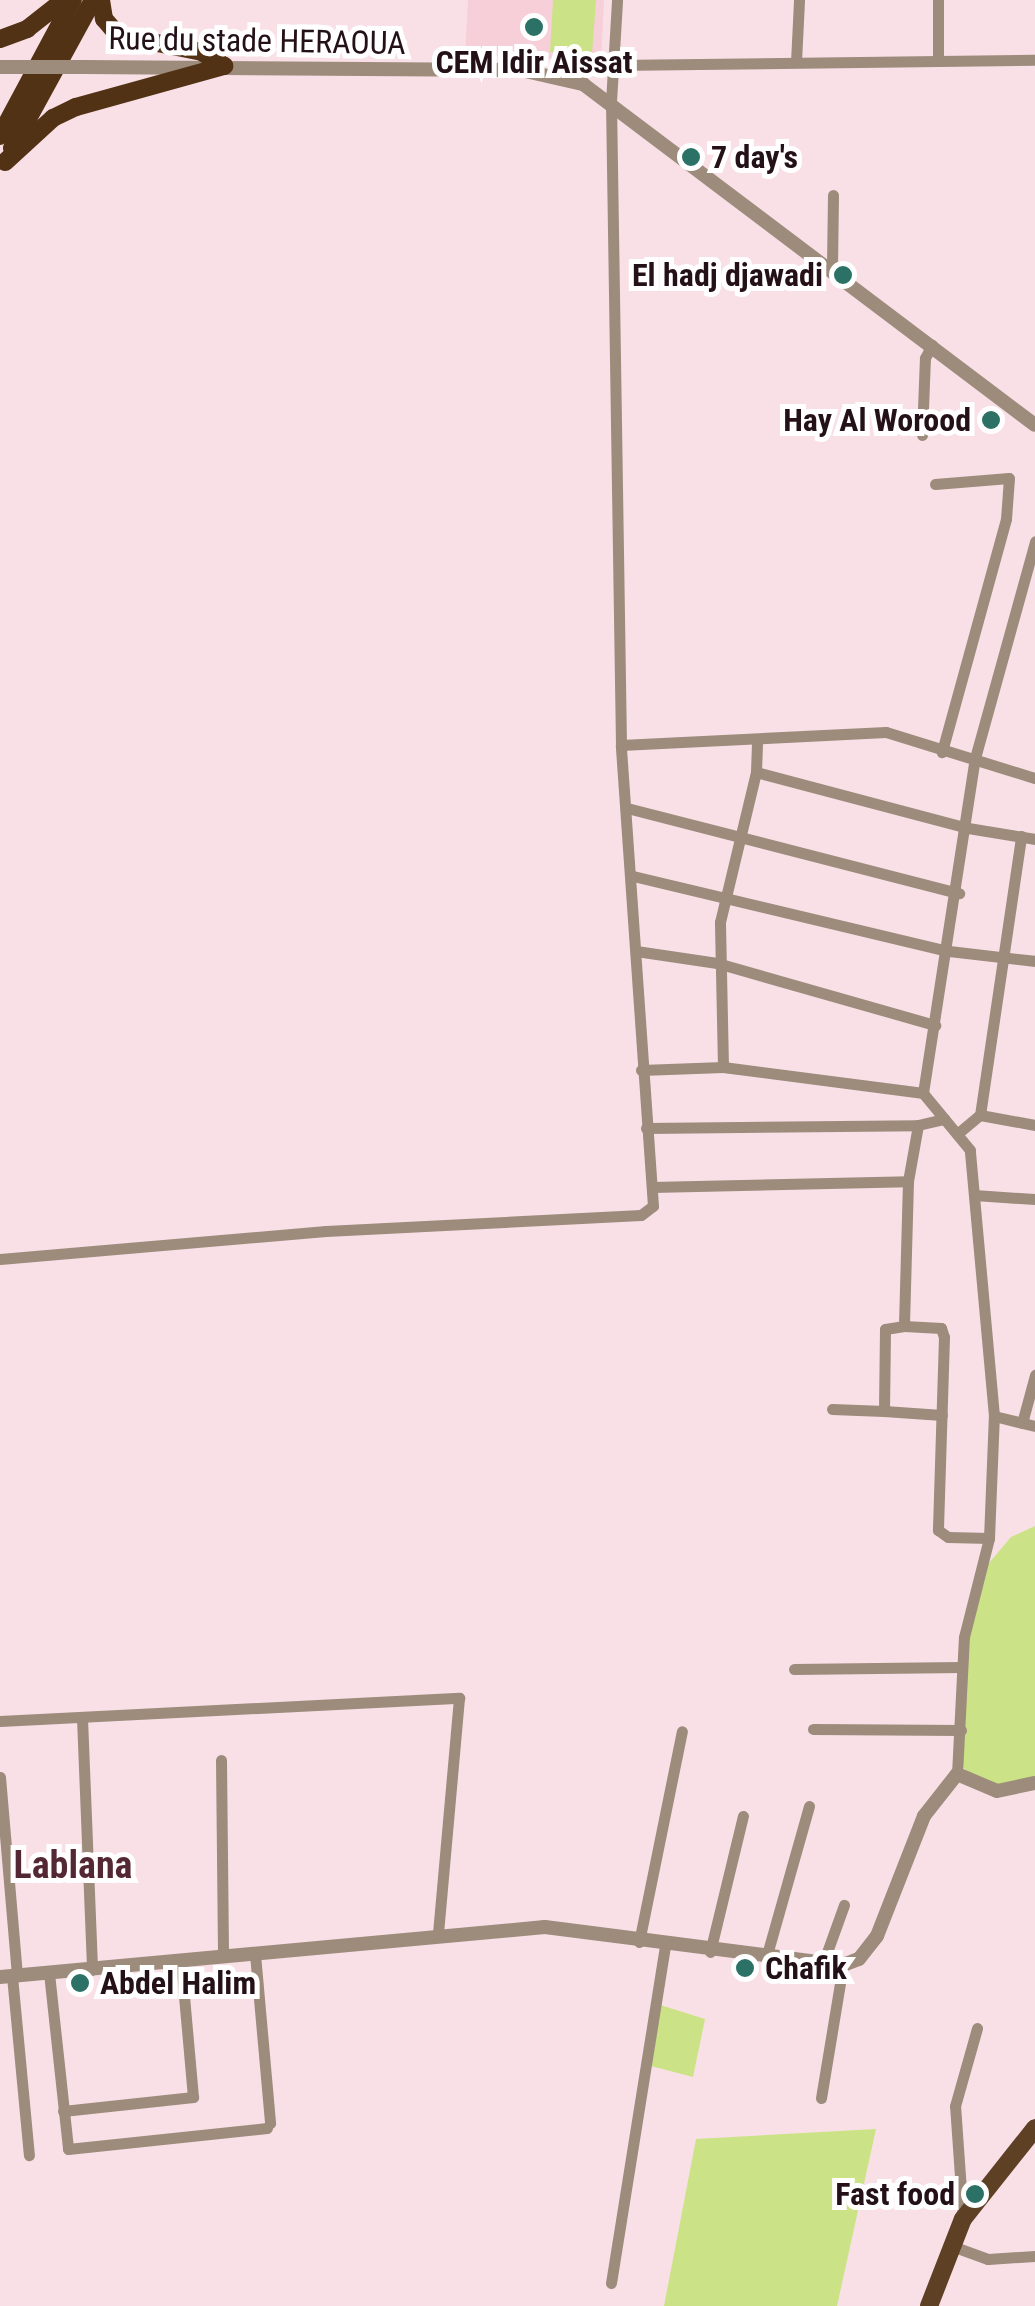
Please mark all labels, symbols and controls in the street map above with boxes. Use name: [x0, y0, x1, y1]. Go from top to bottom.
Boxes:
marker: CEM Idir Aissat: [523, 16, 545, 38]
street label: Rue du stade HERAOUA: [108, 19, 406, 63]
place label: CEM Idir Aissat: [435, 43, 633, 81]
place label: 7 day's: [711, 138, 798, 176]
marker: 7 day's: [680, 146, 702, 168]
place label: El hadj djawadi: [632, 256, 823, 294]
marker: El hadj djawadi: [832, 264, 854, 286]
place label: Hay Al Worood: [783, 401, 971, 439]
marker: Hay Al Worood: [980, 409, 1002, 431]
district label: Lablana: [14, 1843, 132, 1889]
place label: Chafik: [765, 1949, 847, 1987]
marker: Chafik: [734, 1957, 756, 1979]
place label: Abdel Halim: [100, 1964, 256, 2002]
marker: Abdel Halim: [69, 1972, 91, 1994]
place label: Fast food: [835, 2175, 955, 2213]
marker: Fast food: [964, 2183, 986, 2205]

